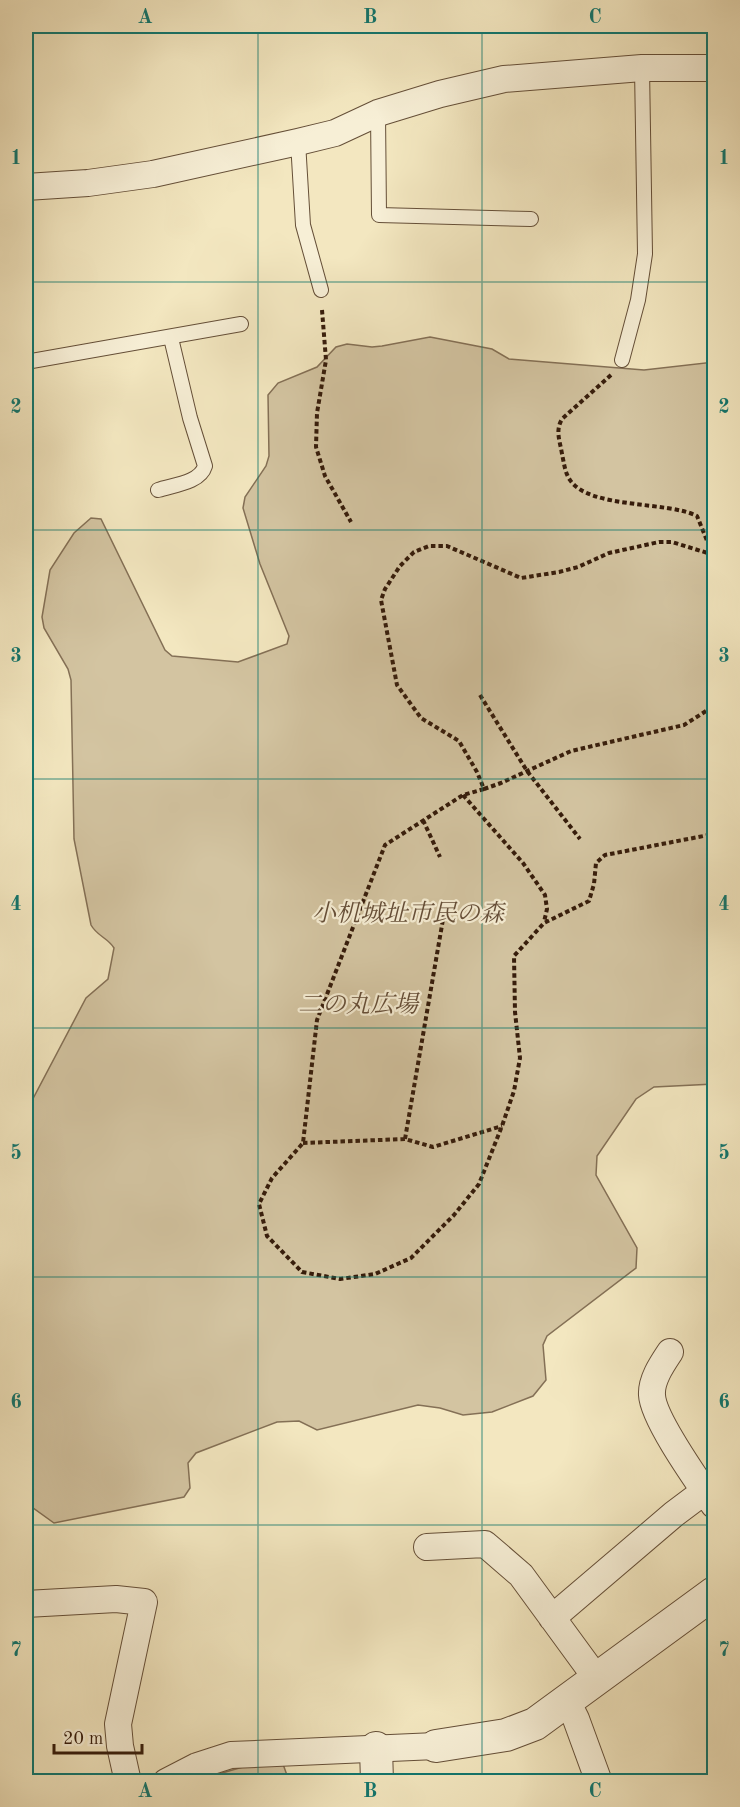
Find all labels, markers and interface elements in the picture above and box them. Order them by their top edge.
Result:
text: A [137,8,153,28]
text: B [363,8,377,28]
text: C [588,8,602,28]
text: 1 [10,149,22,169]
text: 1 [718,149,730,169]
text: 2 [10,398,22,418]
text: 2 [718,398,730,418]
text: 3 [10,647,22,667]
text: 3 [718,647,730,667]
text: 4 [10,895,22,915]
text: 4 [718,895,730,915]
park label: 小机城址市民の森 [312,900,507,927]
park label: 二の丸広場 [298,991,420,1018]
text: 5 [10,1143,22,1164]
text: 5 [718,1143,730,1164]
text: 6 [10,1393,22,1413]
text: 6 [718,1393,730,1413]
text: 7 [10,1641,22,1661]
text: 7 [718,1641,730,1661]
scale bar [54,1717,142,1755]
text: 20 m [63,1730,103,1748]
text: A [137,1782,153,1802]
text: B [363,1782,377,1802]
text: C [588,1782,602,1802]

